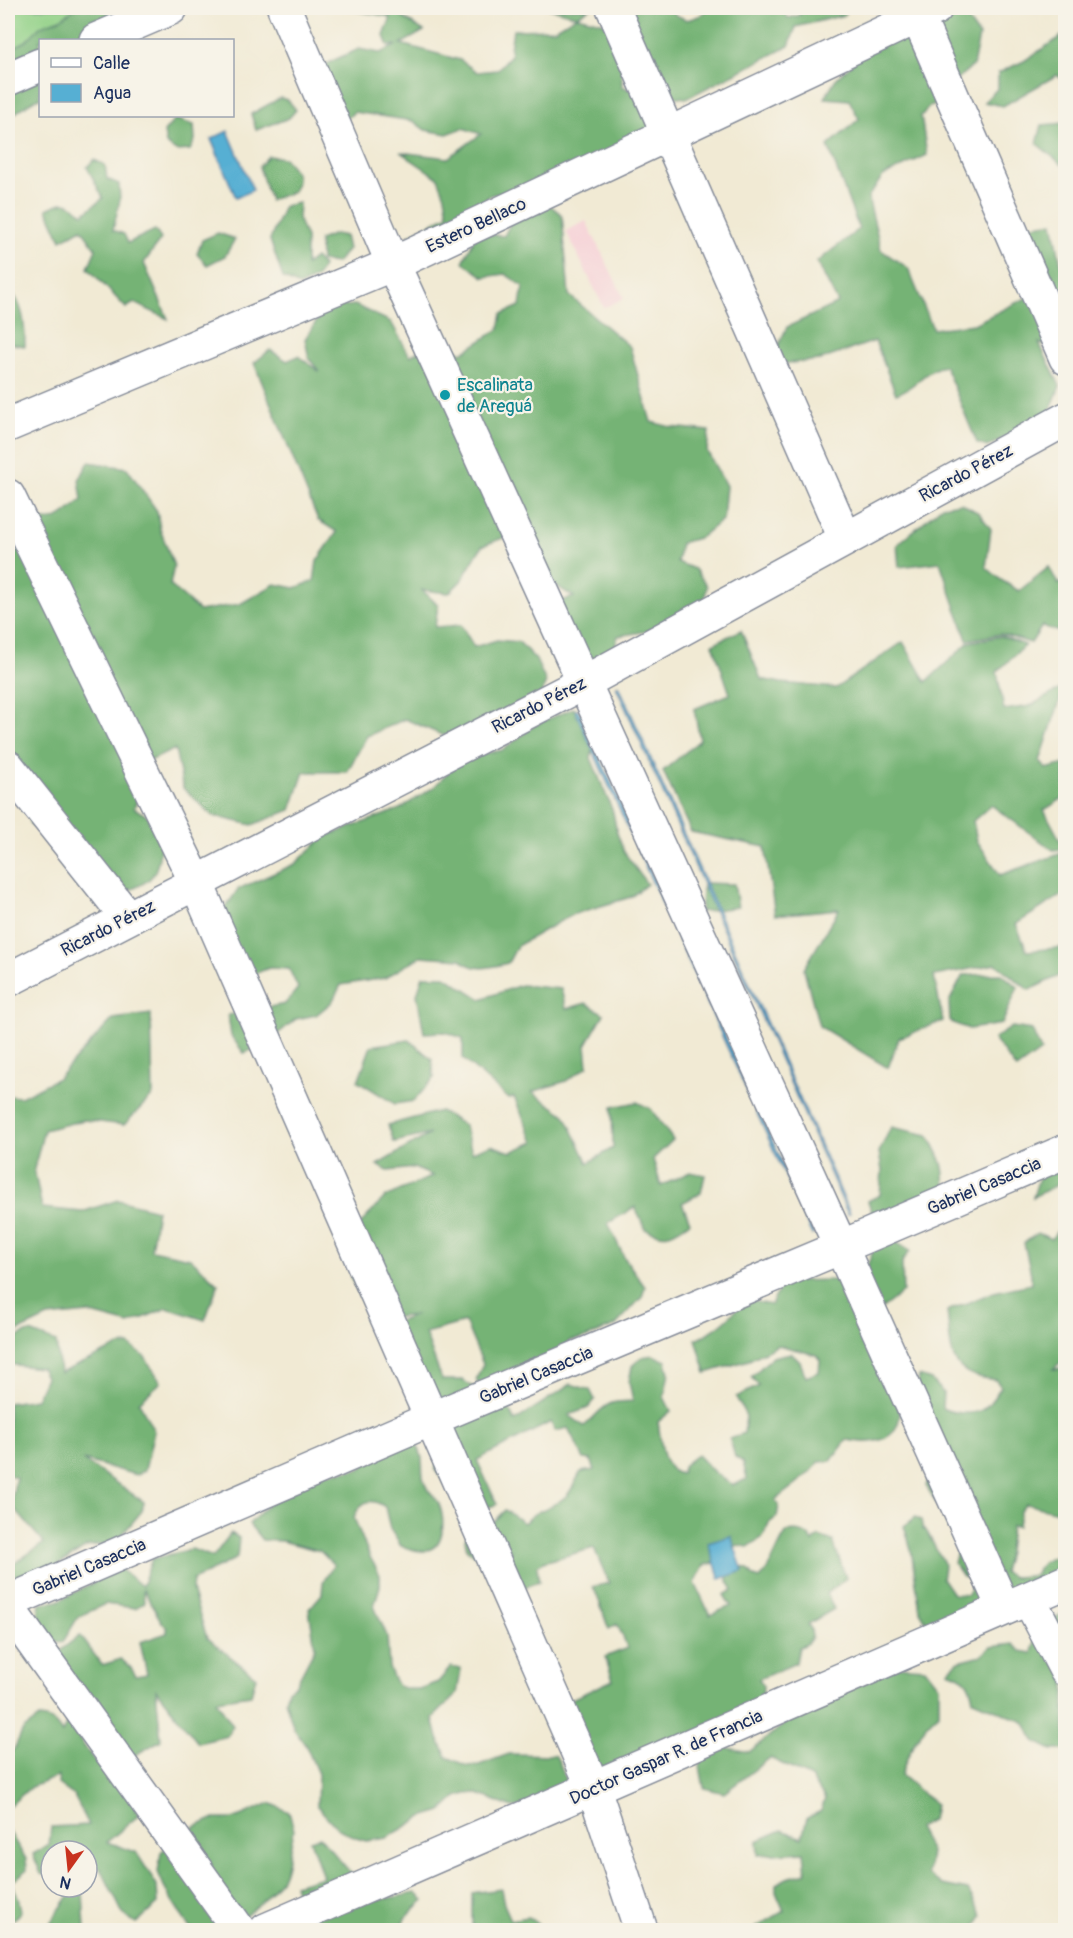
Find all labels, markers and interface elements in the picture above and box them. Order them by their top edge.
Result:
legend [39,39,234,117]
text: Calle [93,52,130,75]
text: Agua [93,82,131,105]
street label: Estero Bellaco [422,192,530,259]
place label: Escalinata de Areguá [457,374,533,418]
marker: Escalinata de Areguá [438,388,452,402]
street label: Ricardo Pérez [915,439,1017,508]
street label: Ricardo Pérez [488,672,590,739]
street label: Ricardo Pérez [57,895,159,962]
street label: Gabriel Casaccia [924,1152,1045,1221]
street label: Gabriel Casaccia [476,1341,597,1410]
street label: Gabriel Casaccia [29,1533,150,1602]
street label: Doctor Gaspar R. de Francia [566,1704,766,1810]
north arrow [39,1839,99,1899]
text: N [57,1871,73,1894]

